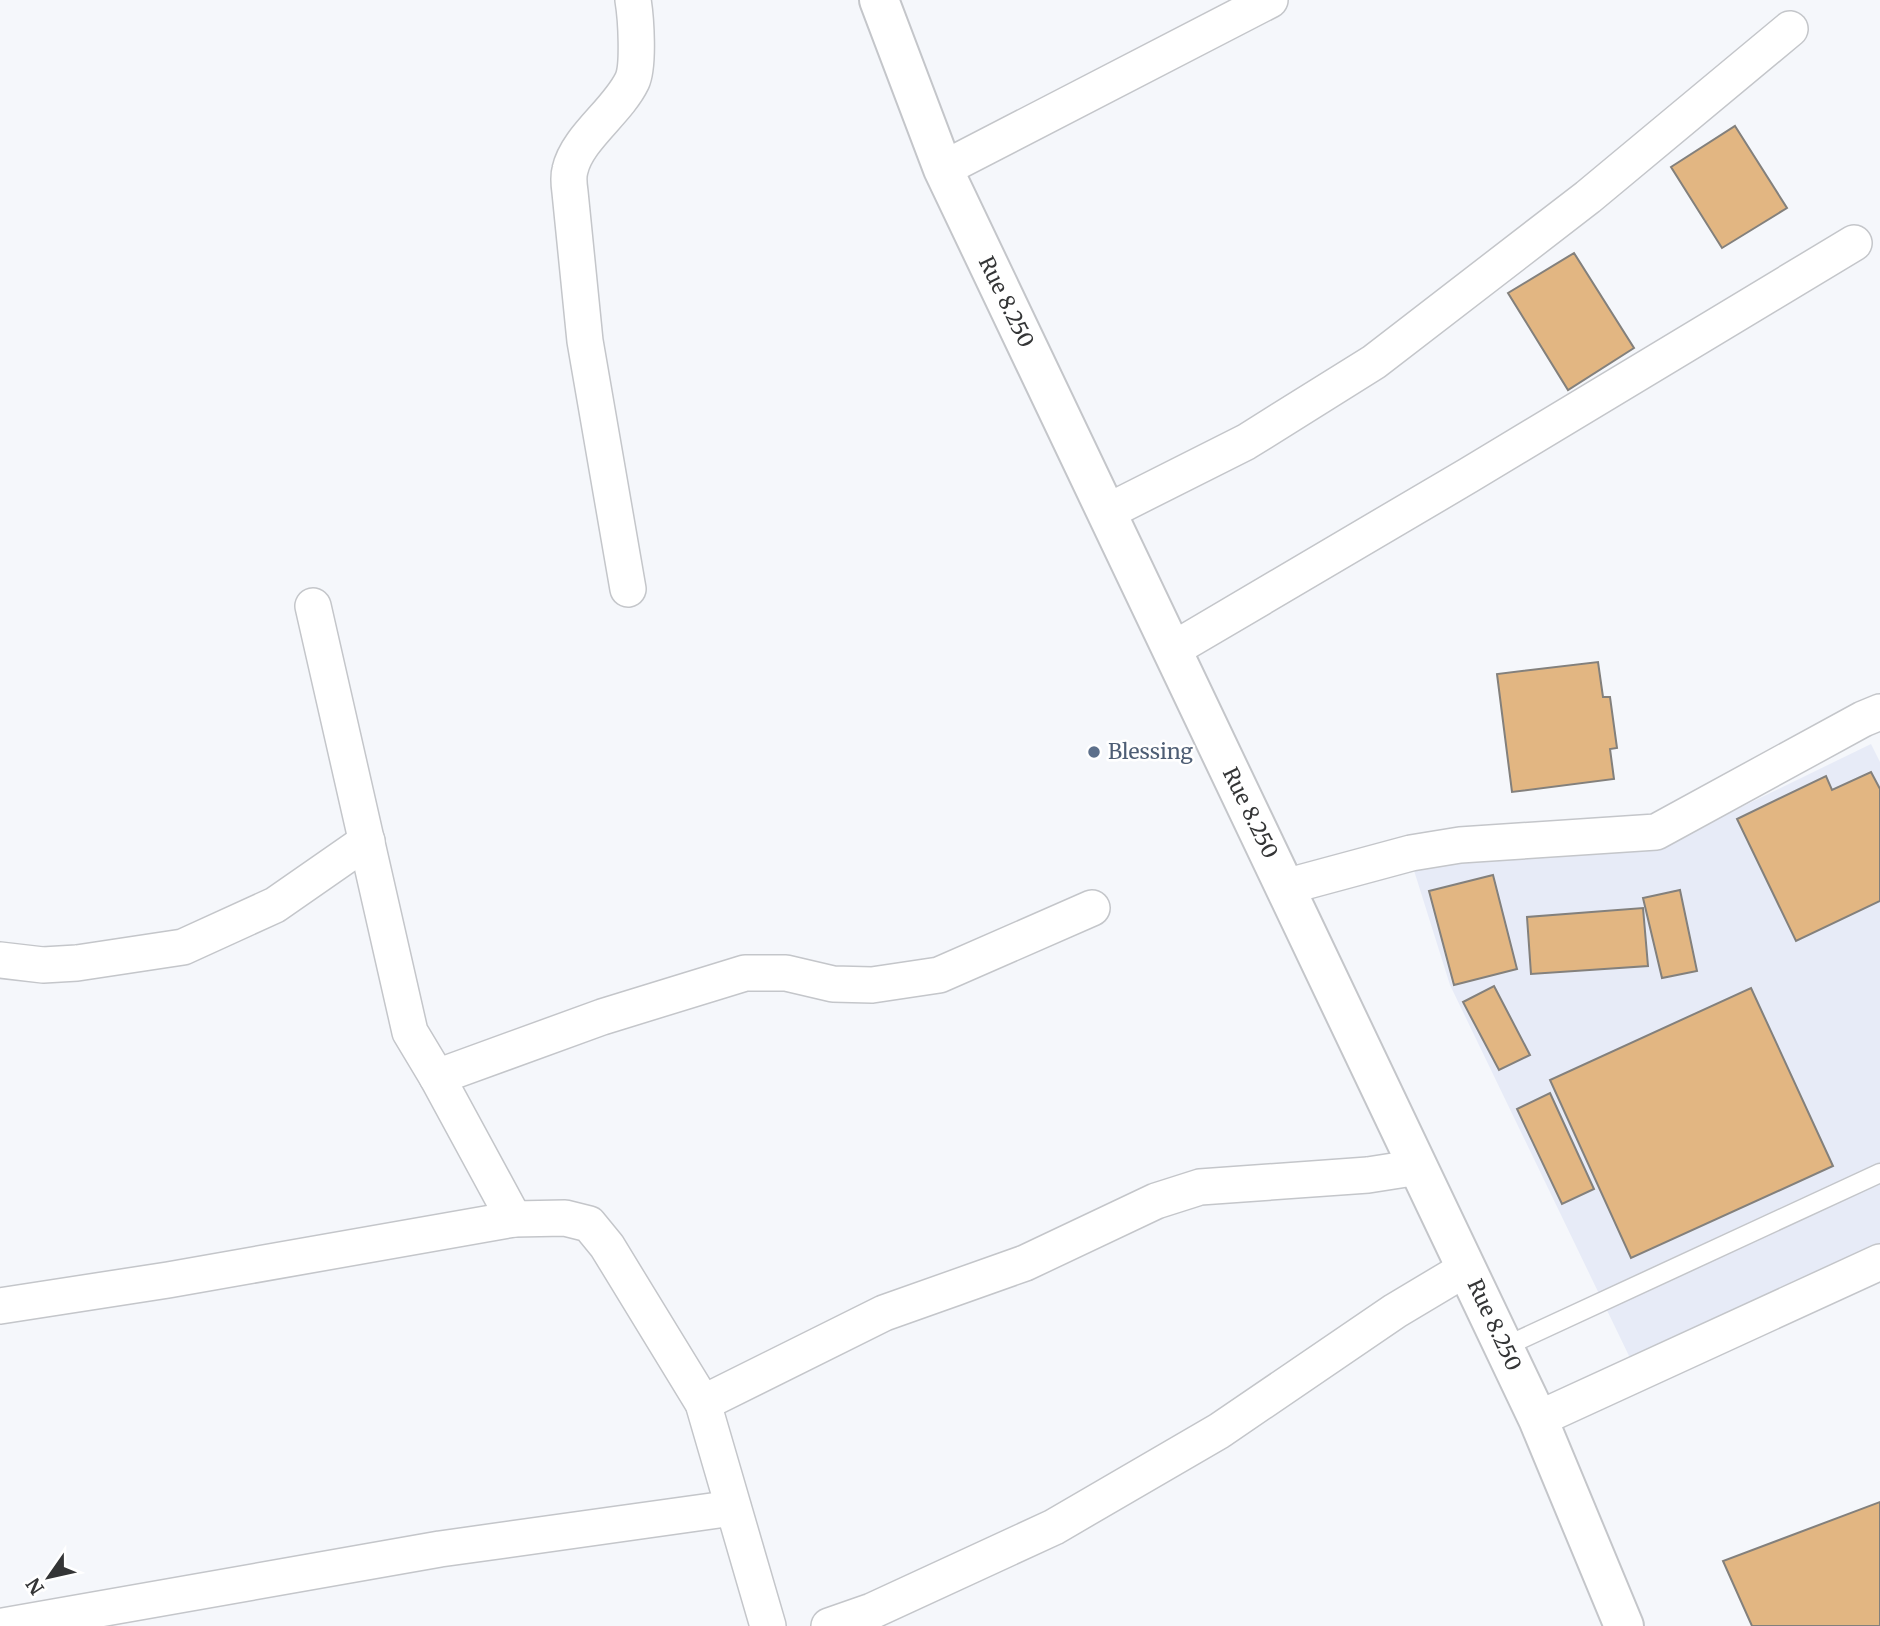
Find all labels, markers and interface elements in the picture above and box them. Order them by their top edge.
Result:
street label: Rue 8.250 [973,252,1040,352]
place label: Blessing [1108,738,1193,765]
marker: Blessing [1086,744,1102,760]
street label: Rue 8.250 [1217,763,1284,863]
street label: Rue 8.250 [1461,1275,1527,1375]
north arrow [14,1542,84,1612]
text: N [21,1574,49,1599]

